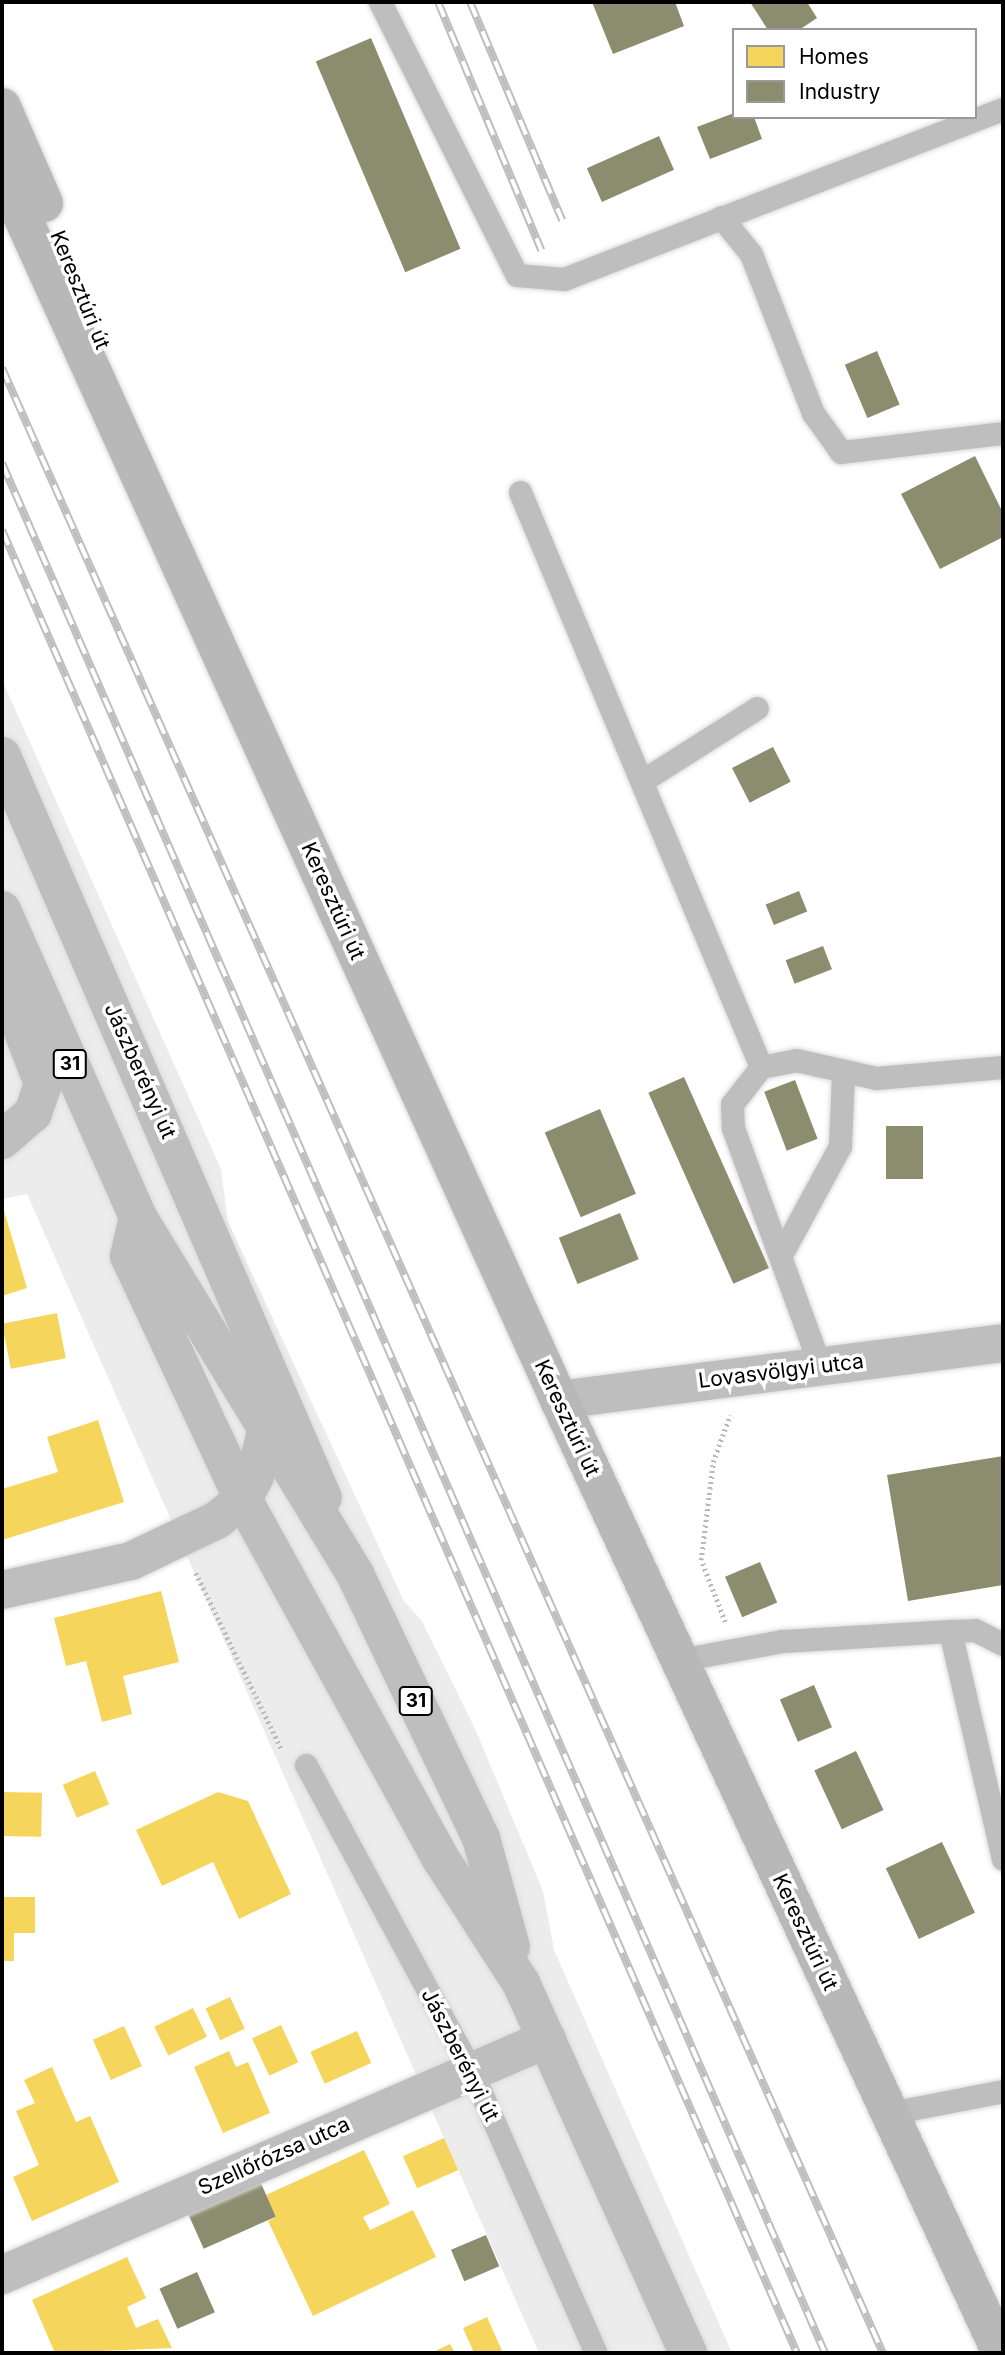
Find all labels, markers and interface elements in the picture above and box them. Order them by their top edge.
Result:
legend [732,28,977,119]
text: Homes [799,44,869,69]
text: Industry [799,79,880,104]
street label: Keresztúri út [45,227,115,353]
street label: Keresztúri út [296,838,370,964]
street label: Jászberényi út [99,999,181,1143]
road number: 31 [52,1048,88,1080]
street label: Lovasvölgyi utca [697,1348,865,1394]
street label: Keresztúri út [529,1356,605,1480]
road number: 31 [398,1686,434,1716]
street label: Keresztúri út [767,1870,843,1994]
street label: Jászberényi út [416,1984,504,2126]
street label: Szellőrózsa utca [194,2111,354,2201]

